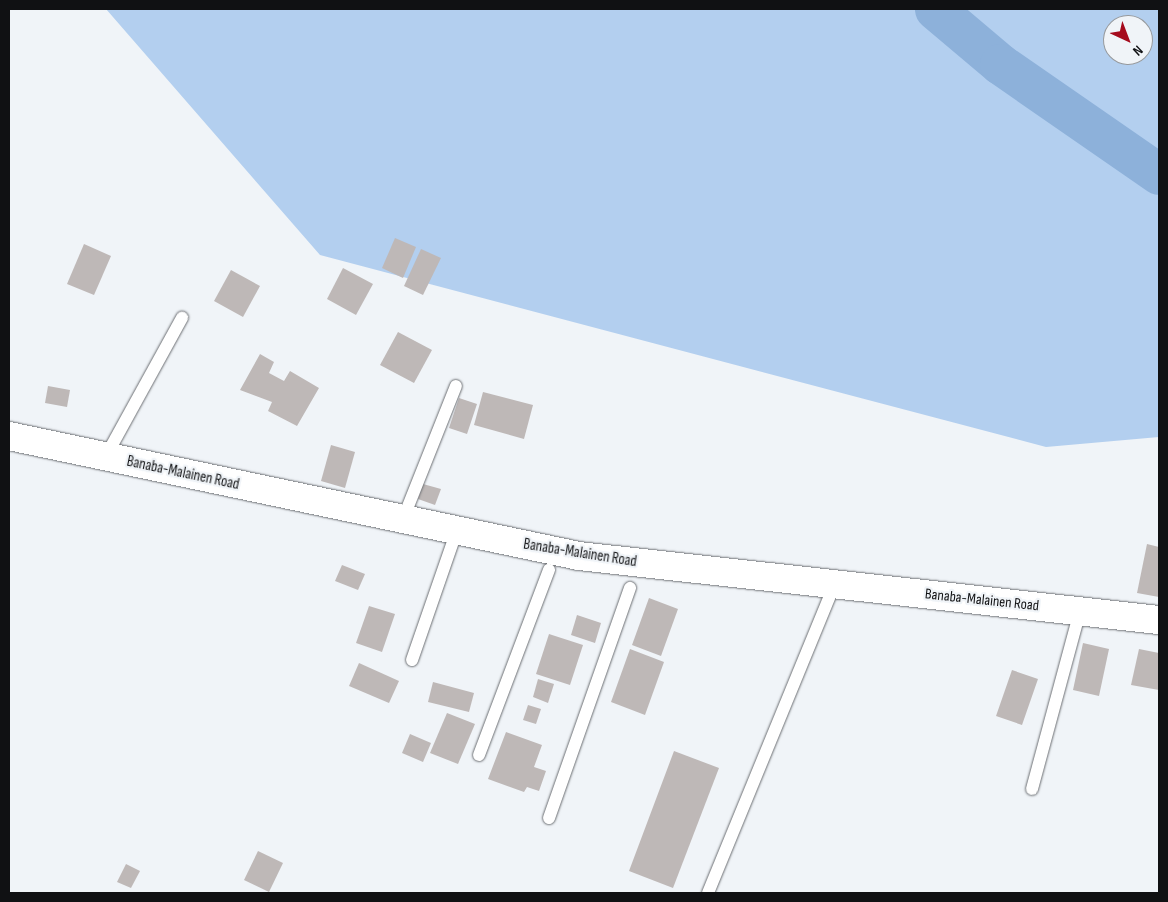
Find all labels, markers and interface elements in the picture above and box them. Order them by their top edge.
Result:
north arrow [1103,15,1153,65]
text: N [1129,42,1146,59]
street label: Banaba-Malainen Road [125,452,241,494]
street label: Banaba-Malainen Road [522,535,638,571]
street label: Banaba-Malainen Road [924,585,1040,615]

